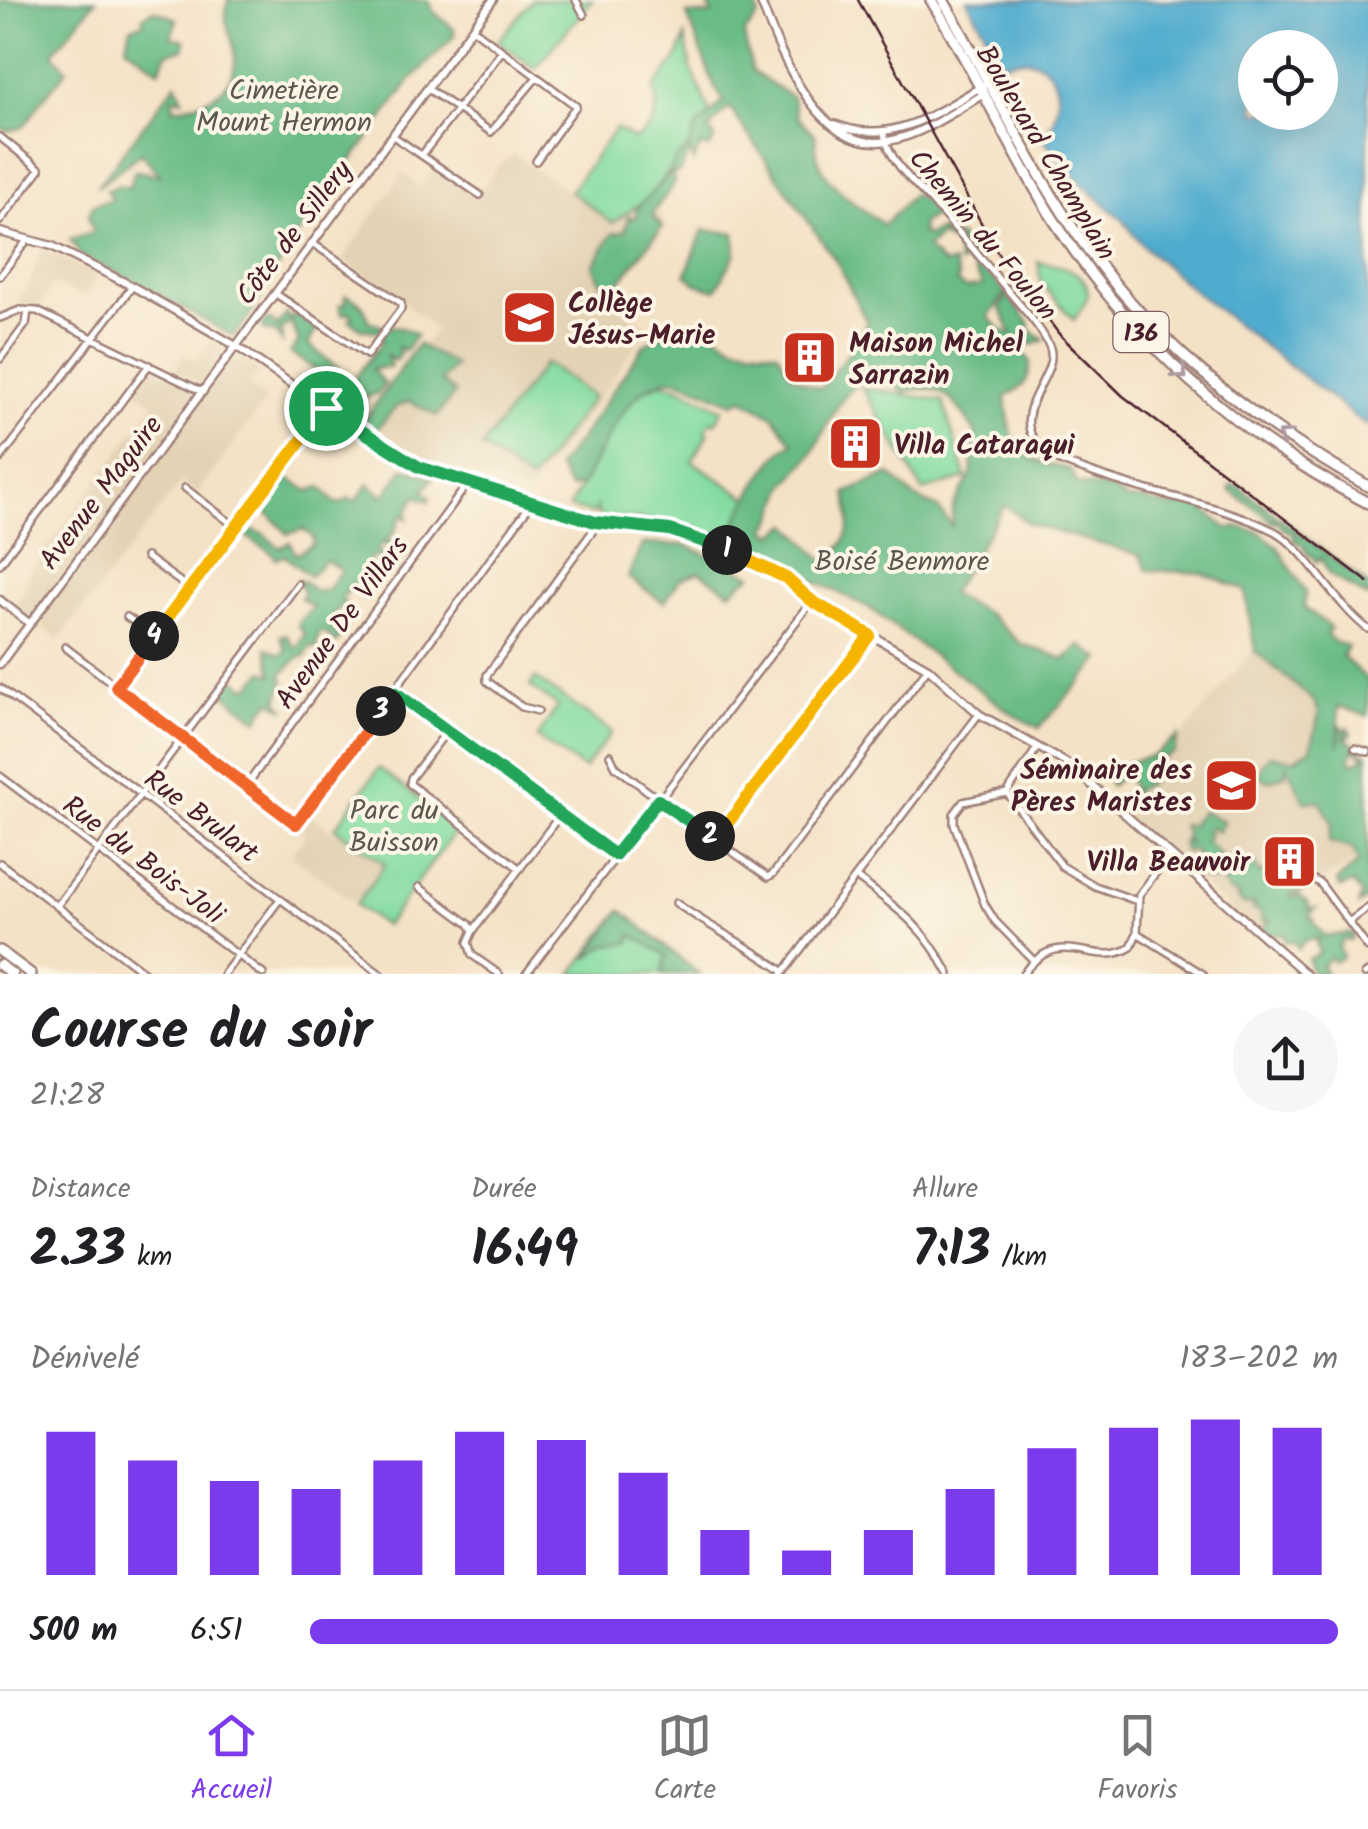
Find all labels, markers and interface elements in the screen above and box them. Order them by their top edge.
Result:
map controls [1238,30,1338,130]
button: locate [1238,30,1338,130]
street label: Boulevard Champlain [962,37,1127,270]
park label: Cimetière Mount Hermon [196,69,372,146]
street label: Chemin du Foulon [896,139,1068,332]
street label: Côte de Sillery [225,151,365,316]
place label: Collège Jésus-Marie [568,282,716,359]
school or university icon: Collège Jésus-Marie [499,288,559,348]
road number: 136 [1114,312,1168,352]
place label: Maison Michel Sarrazin [849,322,1023,399]
building icon: Maison Michel Sarrazin [780,328,840,388]
one-way arrow [1169,361,1187,379]
pin [284,366,369,451]
icon: arrive [299,381,354,436]
street label: Avenue Maguire [29,406,176,581]
building icon: Villa Cataraqui [825,414,885,474]
place label: Villa Cataraqui [894,424,1075,469]
one-way arrow [1277,429,1295,448]
pin: 1 [702,525,752,575]
street label: Avenue De Villars [265,527,422,720]
text: 1 [723,527,731,572]
park label: Boisé Benmore [815,540,990,585]
pin: 4 [129,611,179,661]
text: 4 [146,613,162,658]
pin: 3 [356,686,406,736]
text: 3 [373,688,389,733]
place label: Séminaire des Pères Maristes [1011,749,1192,826]
school or university icon: Séminaire des Pères Maristes [1201,755,1261,815]
street label: Rue Brulart [133,759,269,876]
street label: Rue du Bois-Joli [52,785,234,938]
park label: Parc du Buisson [349,789,439,866]
pin: 2 [685,811,735,861]
text: 2 [702,813,718,858]
building icon: Villa Beauvoir [1259,831,1319,891]
place label: Villa Beauvoir [1087,841,1252,886]
text: Course du soir [30,990,372,1077]
button: share [1233,1007,1338,1112]
text: 21:28 [30,1071,104,1122]
text: Distance [30,1167,131,1212]
text: Durée [471,1167,537,1212]
text: Allure [912,1167,978,1212]
text: 2.33 [30,1212,126,1292]
text: 16:49 [471,1212,578,1292]
text: 7:13 [912,1212,990,1292]
text: km [126,1235,172,1280]
text: /km [990,1235,1047,1280]
text: Dénivelé [30,1334,139,1385]
text: 183–202 m [1179,1334,1338,1385]
text: 500 m [30,1606,118,1657]
text: 6:51 [190,1606,243,1657]
tab: Accueil [191,1708,272,1813]
tab: Carte [653,1708,716,1813]
tab: Favoris [1097,1708,1177,1813]

